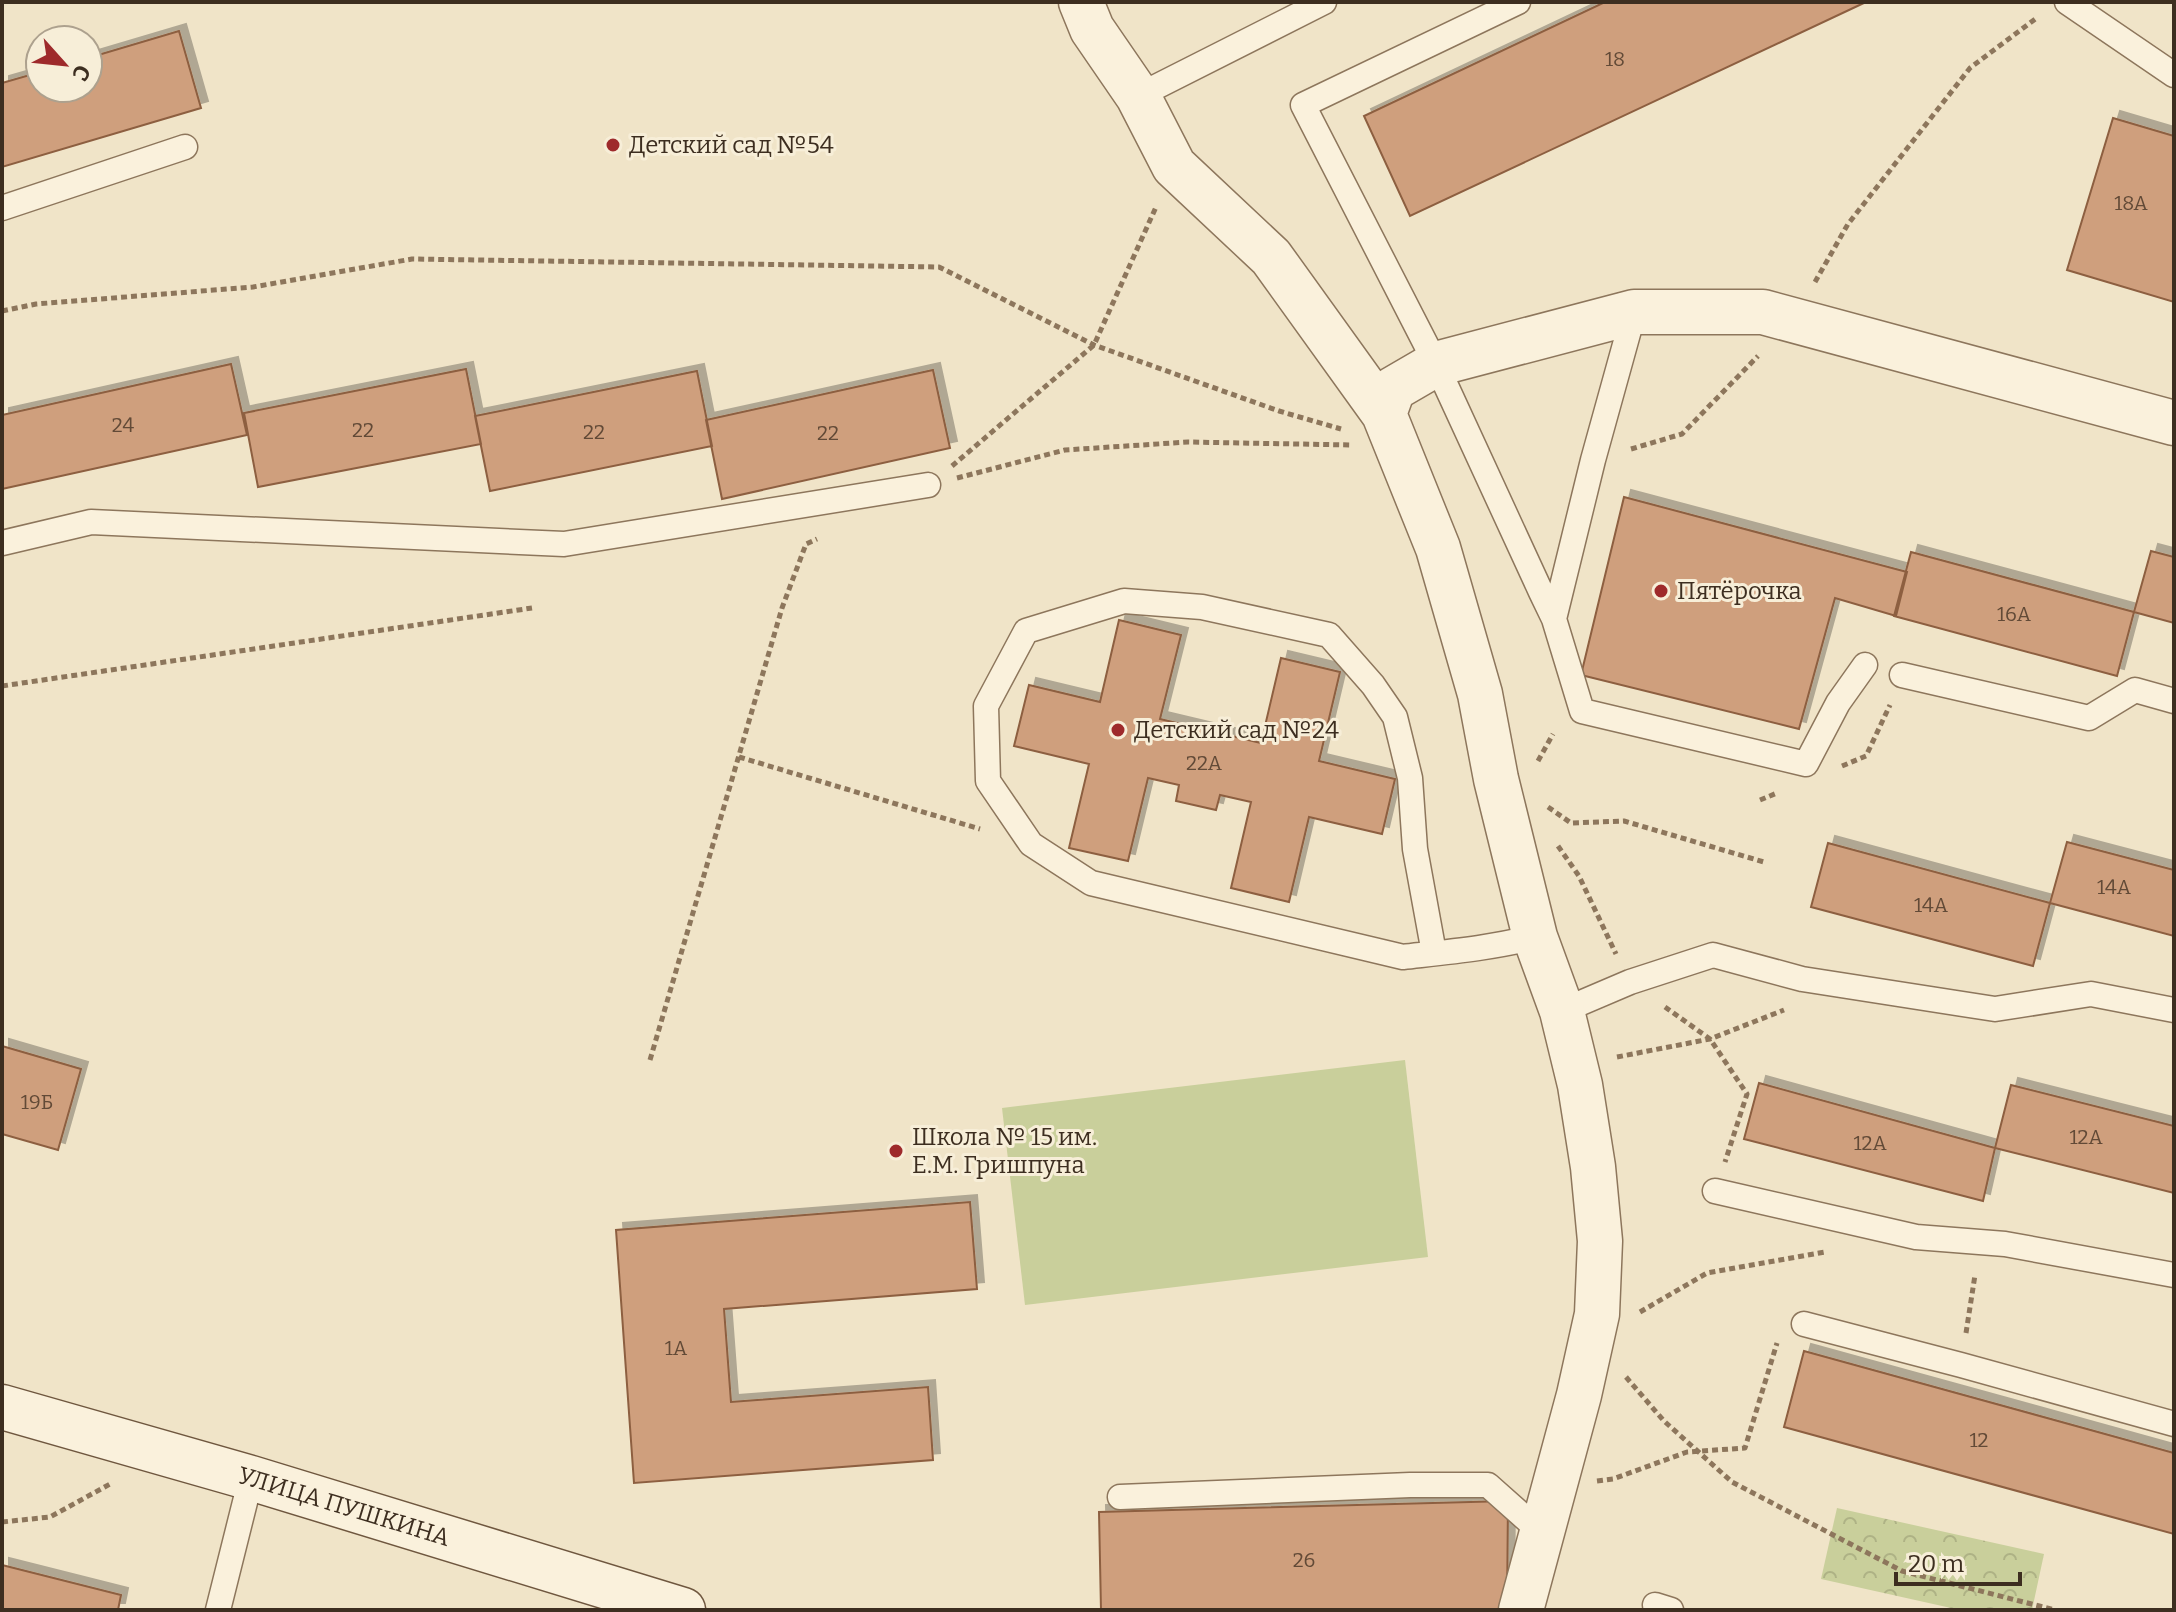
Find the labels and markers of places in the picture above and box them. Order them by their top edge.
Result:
place label: Детский сад №54 [629,131,834,159]
marker: Детский сад №54 [604,136,622,154]
place label: Пятёрочка [1677,577,1802,605]
marker: Пятёрочка [1652,582,1670,600]
place label: Детский сад №24 [1134,716,1339,744]
marker: Детский сад №24 [1109,721,1127,739]
place label: Школа № 15 им. Е.М. Гришпуна [912,1123,1097,1179]
marker: Школа № 15 им. Е.М. Гришпуна [887,1142,905,1160]

